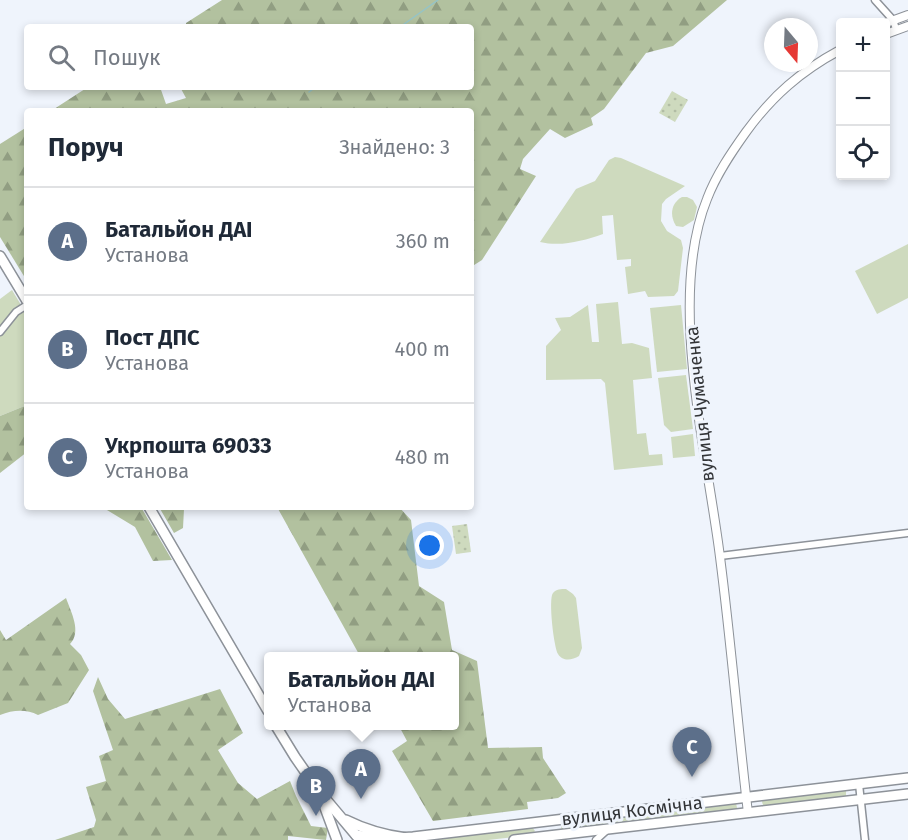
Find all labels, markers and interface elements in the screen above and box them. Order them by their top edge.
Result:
north arrow [764,18,818,72]
map controls [836,18,890,180]
button: + [836,18,890,72]
search box [24,24,474,90]
icon: search [45,41,78,74]
text: Пошук [93,44,160,71]
button: − [836,72,890,126]
button: locate [836,126,890,180]
text: Поруч [48,132,124,163]
text: Знайдено: 3 [339,135,450,159]
text: Батальйон ДАI [105,216,253,243]
text: A [62,229,73,253]
text: 360 m [396,229,450,253]
text: Установа [105,243,189,267]
text: Пост ДПС [105,324,200,351]
street label: вулиця Чумаченка [681,325,719,483]
text: B [61,337,74,361]
text: 400 m [395,337,450,361]
text: Установа [105,351,189,375]
text: Укрпошта 69033 [105,432,272,459]
text: C [62,445,73,469]
text: 480 m [395,445,450,469]
text: Установа [105,459,189,483]
your location [415,531,444,560]
popup [264,652,459,730]
text: Батальйон ДАI [288,666,435,693]
text: Установа [288,693,372,717]
pin: C [672,728,712,777]
pin: A [342,750,380,799]
pin: B [296,766,336,816]
street label: вулиця Космічна [560,791,704,831]

